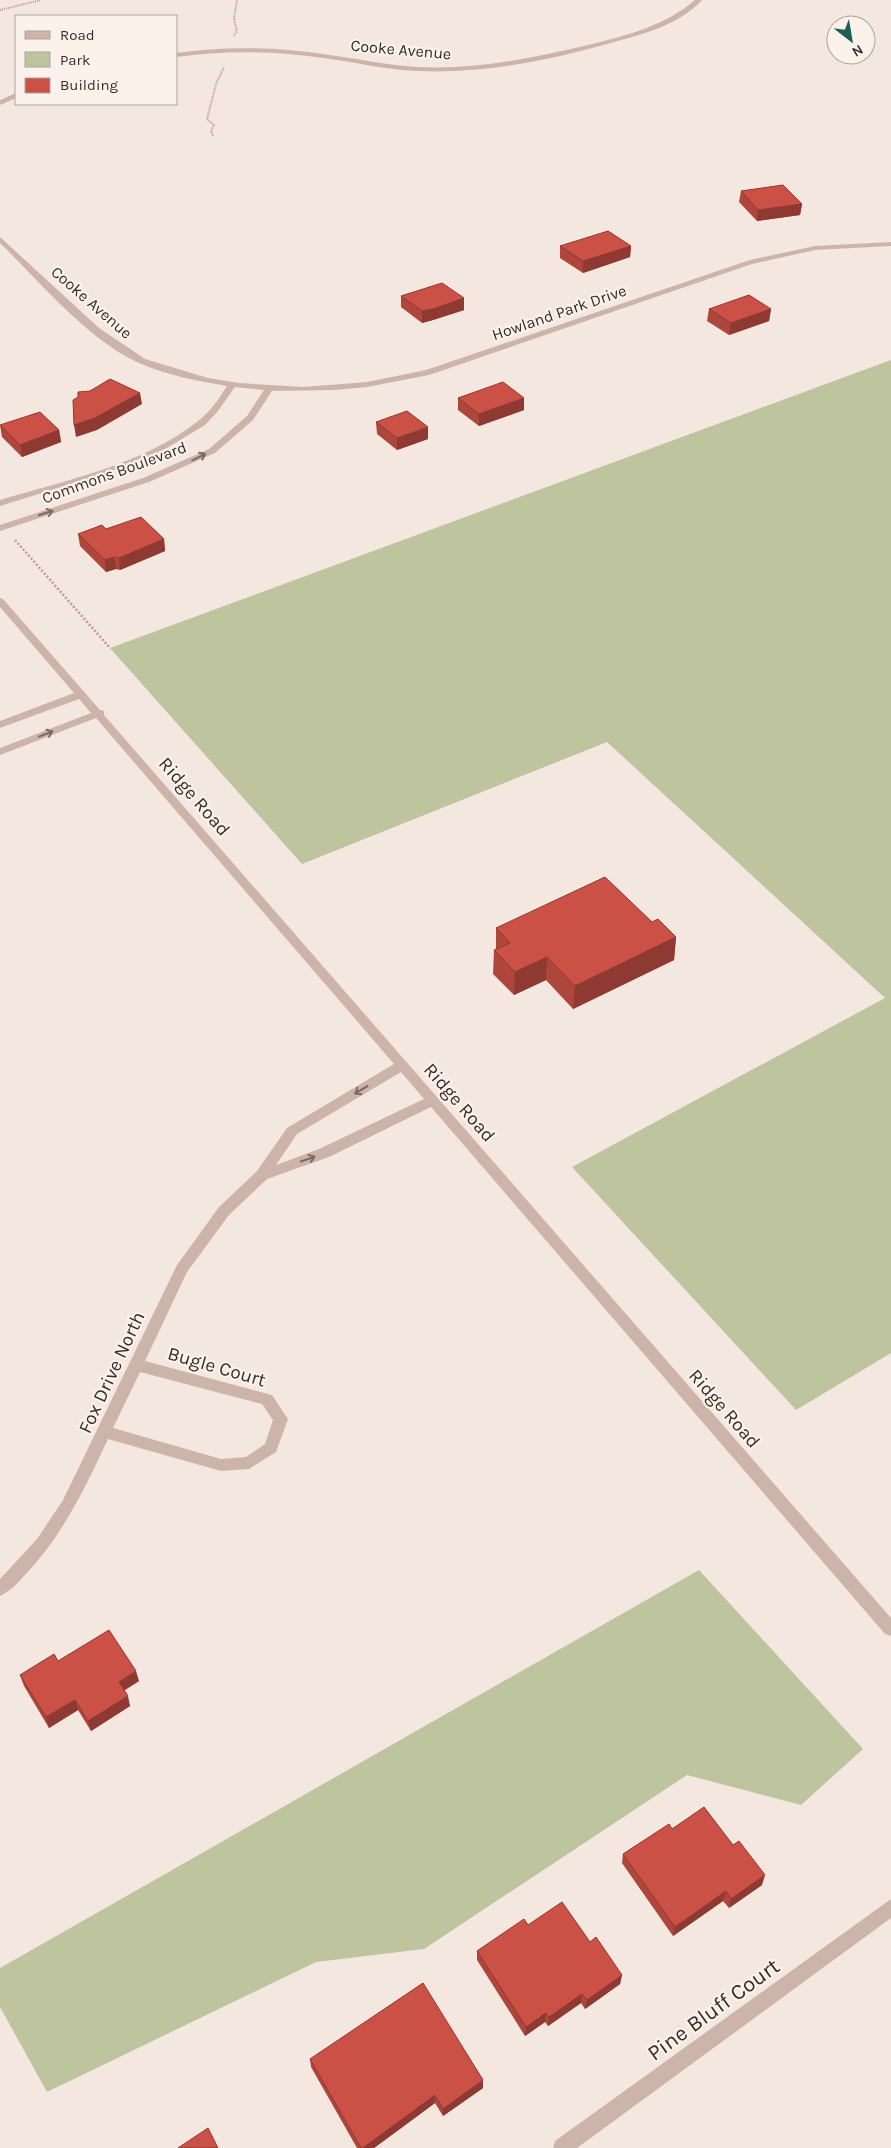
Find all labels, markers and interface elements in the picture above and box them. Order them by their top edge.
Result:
legend [15,15,178,105]
north arrow [826,15,876,65]
text: Road [60,26,95,44]
street label: Cooke Avenue [350,36,452,63]
text: N [849,41,866,61]
text: Park [60,51,90,69]
text: Building [60,76,118,94]
street label: Cooke Avenue [47,262,136,343]
street label: Howland Park Drive [489,281,629,344]
street label: Commons Boulevard [39,438,189,507]
one-way arrow [191,452,206,461]
one-way arrow [38,508,54,517]
one-way arrow [38,729,53,738]
street label: Ridge Road [154,753,234,841]
street label: Ridge Road [419,1059,499,1147]
one-way arrow [354,1085,368,1095]
one-way arrow [300,1154,315,1163]
street label: Fox Drive North [74,1308,150,1437]
street label: Bugle Court [165,1342,268,1391]
street label: Ridge Road [684,1365,764,1453]
street label: Pine Bluff Court [642,1953,785,2066]

